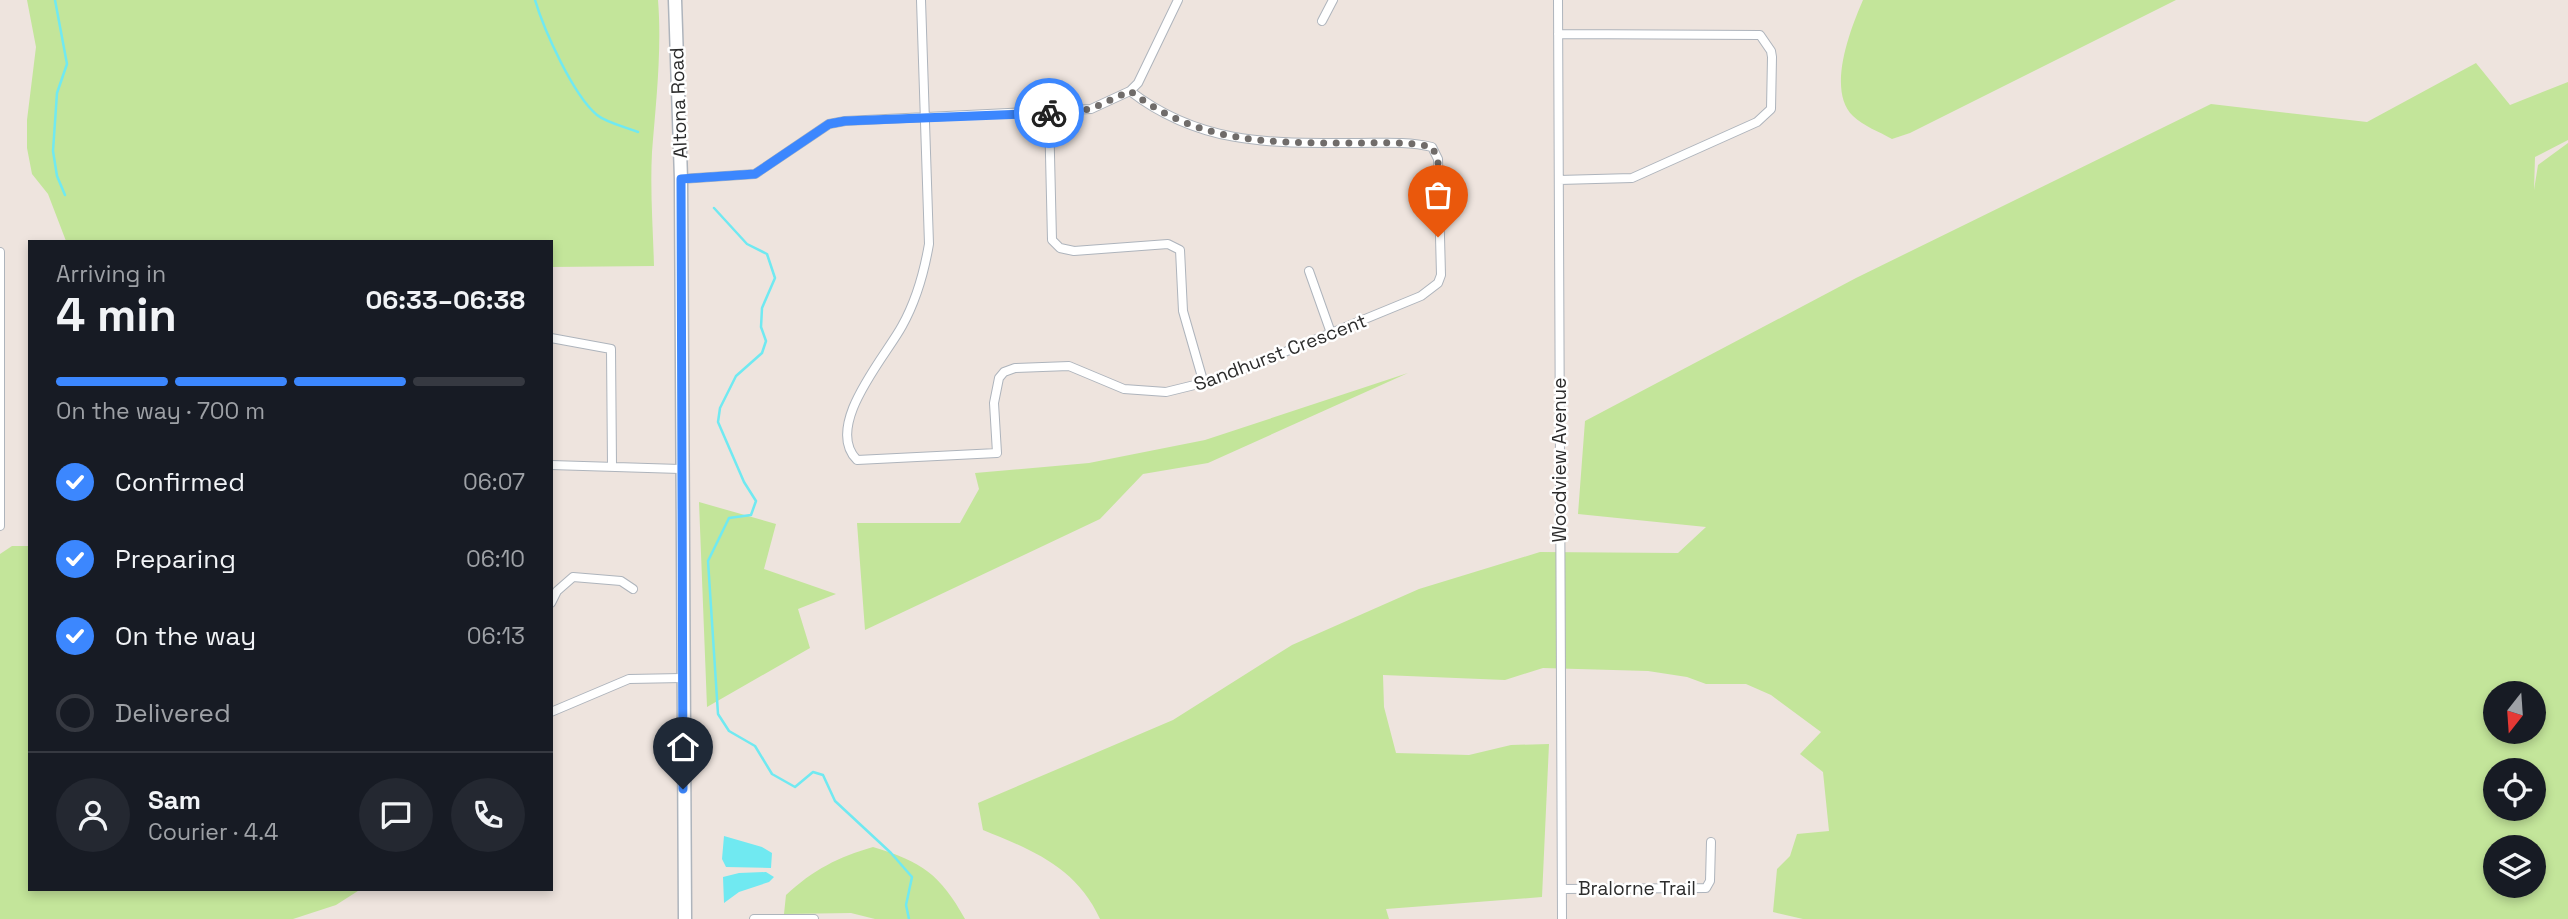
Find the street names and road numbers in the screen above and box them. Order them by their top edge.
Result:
street label: Altona Road [664,47,693,159]
street label: Sandhurst Crescent [1190,308,1370,397]
street label: Woodview Avenue [1547,378,1572,543]
street label: Bralorne Trail [1578,876,1696,901]

